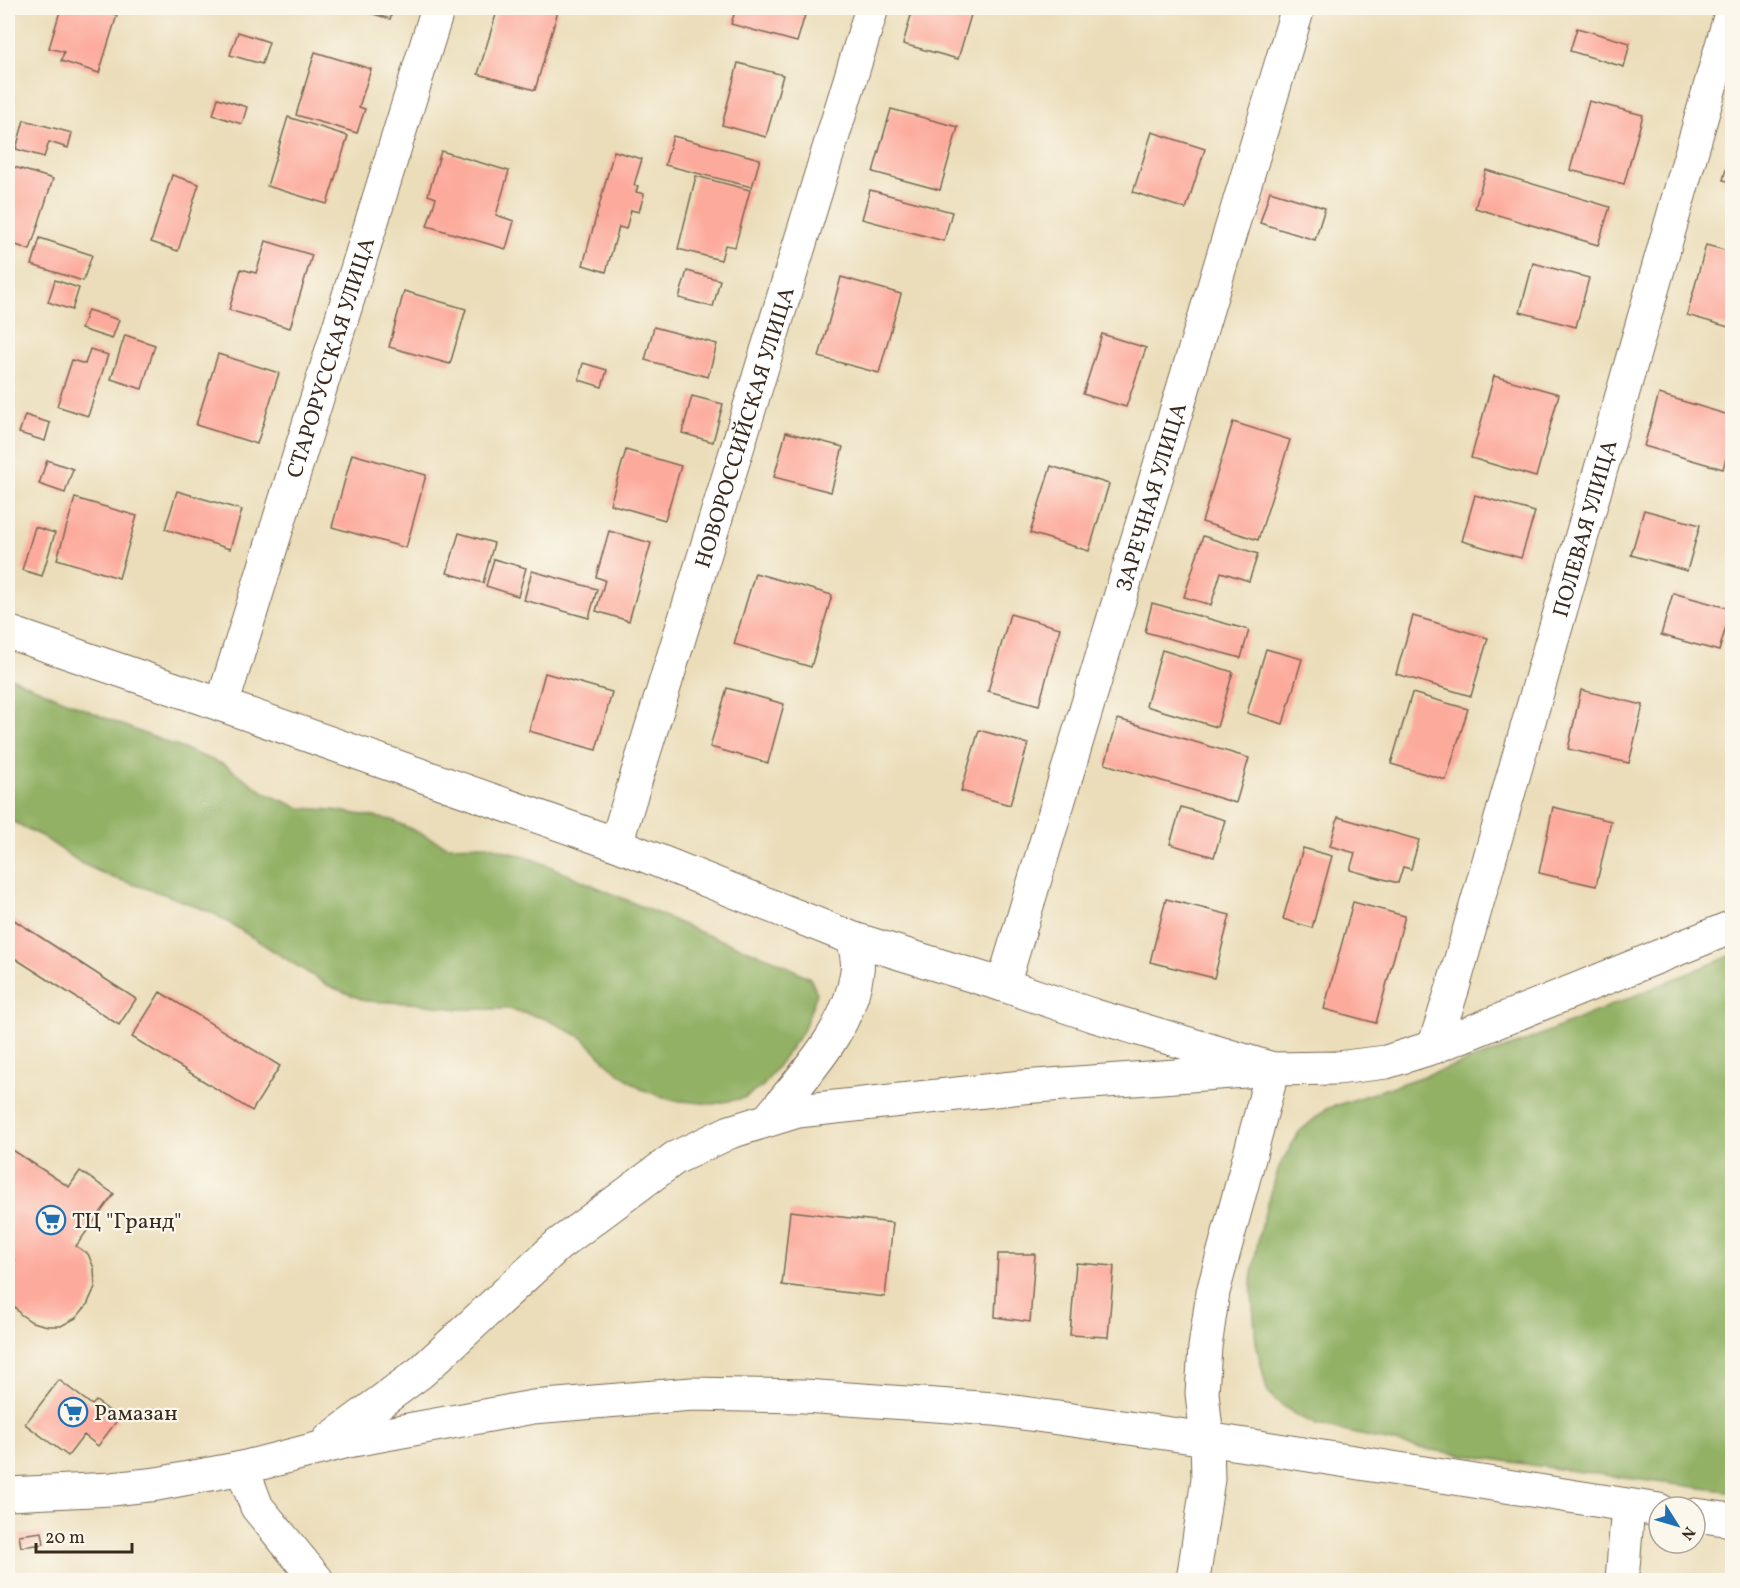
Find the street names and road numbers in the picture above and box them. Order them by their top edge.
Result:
street label: СТАРОРУССКАЯ УЛИЦА [280,234,384,482]
street label: НОВОРОССИЙСКАЯ УЛИЦА [688,284,804,572]
street label: ЗАРЕЧНАЯ УЛИЦА [1110,399,1196,596]
street label: ПОЛЕВАЯ УЛИЦА [1546,437,1626,621]

